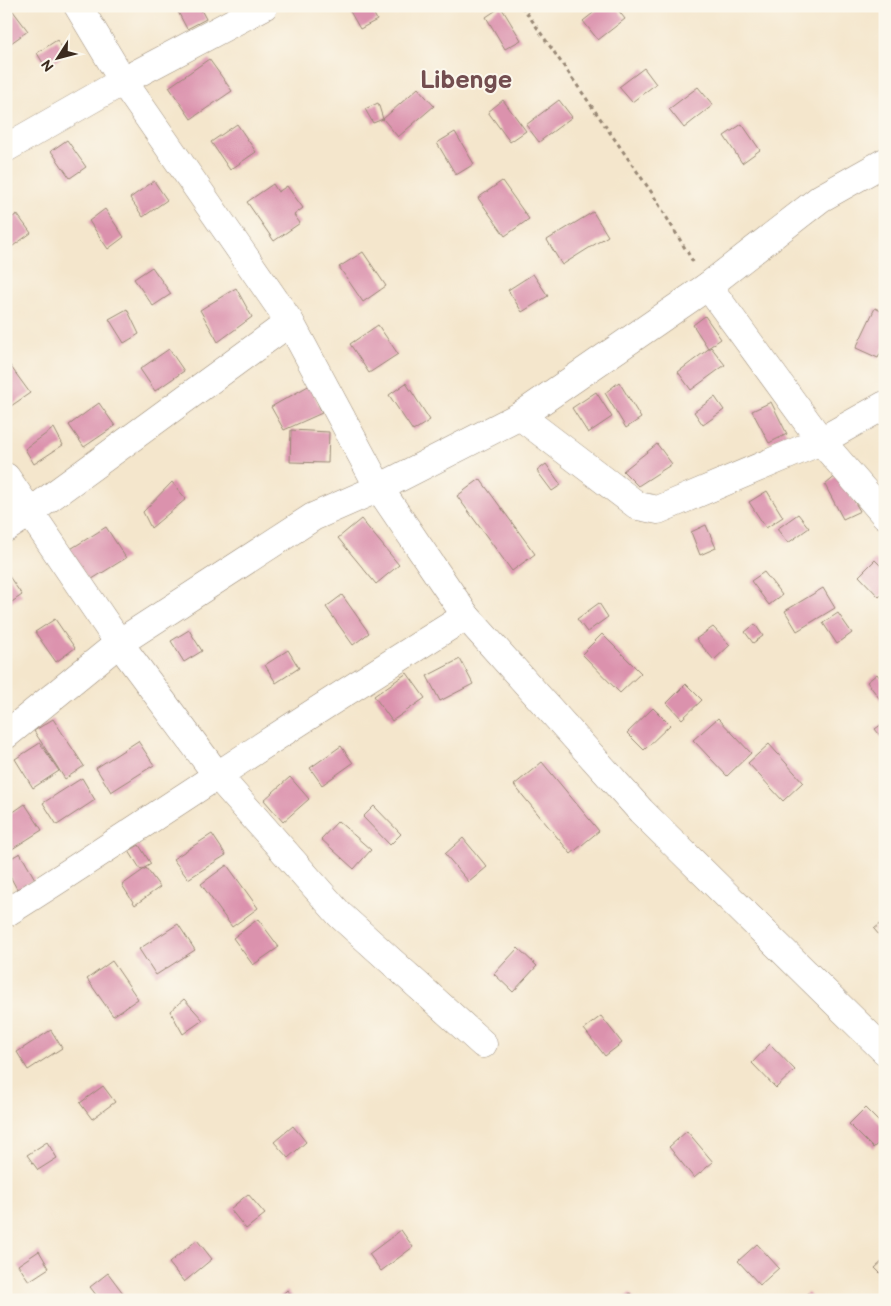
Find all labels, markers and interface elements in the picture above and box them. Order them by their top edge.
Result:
north arrow [32,32,82,82]
text: N [38,56,58,75]
district label: Libenge [420,65,512,96]

